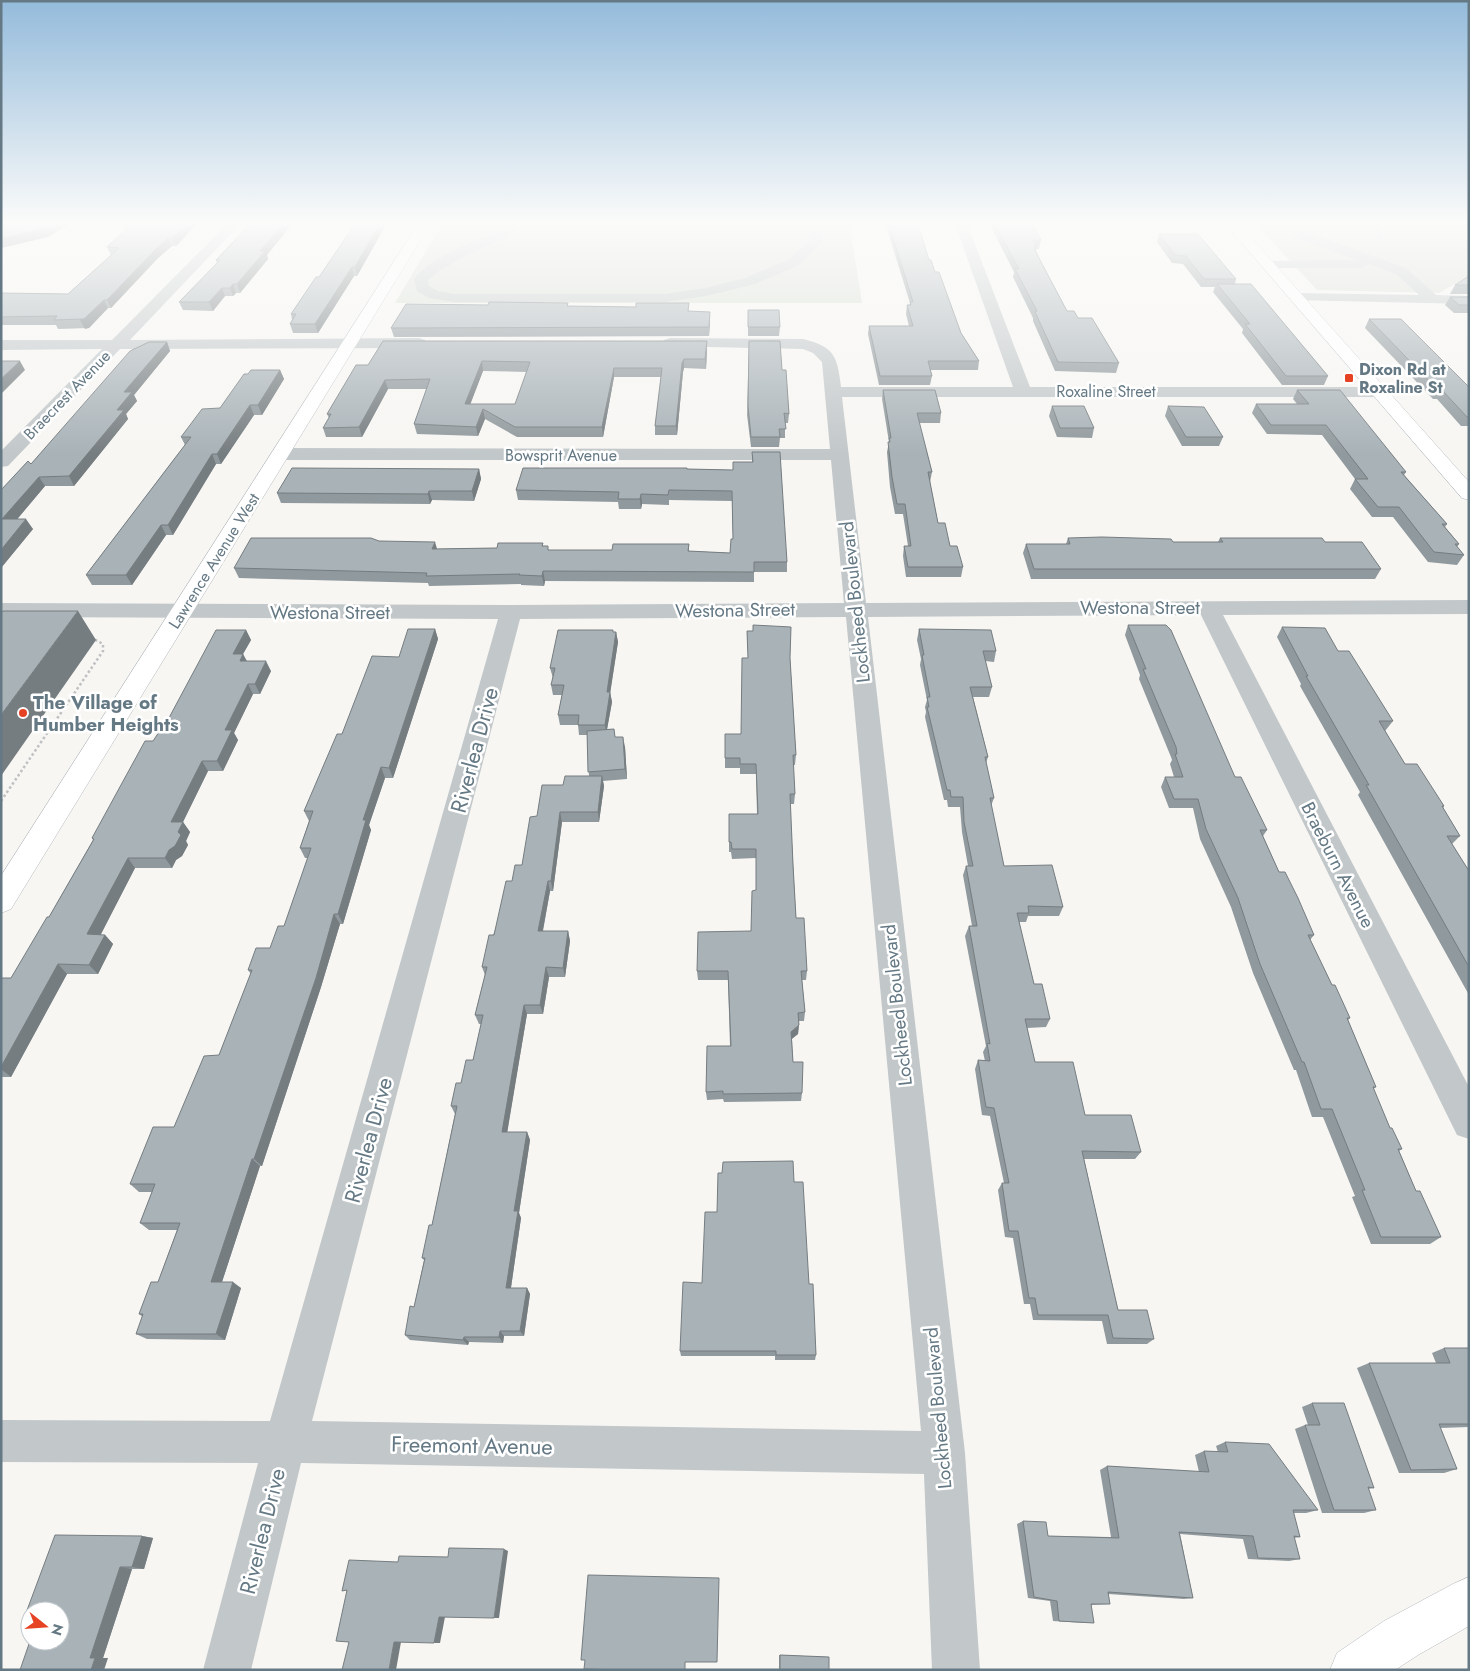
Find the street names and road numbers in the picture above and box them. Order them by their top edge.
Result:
street label: Braecrest Avenue [18,345,116,445]
street label: Roxaline Street [1056,380,1156,403]
street label: Bowsprit Avenue [505,444,617,467]
street label: Lawrence Avenue West [163,489,265,633]
street label: Lockheed Boulevard [833,520,877,684]
street label: Westona Street [1080,594,1200,621]
street label: Westona Street [675,595,796,625]
street label: Westona Street [270,599,390,626]
street label: Riverlea Drive [442,684,506,816]
street label: Braeburn Avenue [1295,797,1382,933]
street label: Lockheed Boulevard [875,923,919,1087]
street label: Riverlea Drive [336,1074,400,1206]
street label: Lockheed Boulevard [917,1326,959,1490]
street label: Freemont Avenue [391,1428,553,1462]
street label: Riverlea Drive [231,1465,293,1597]

